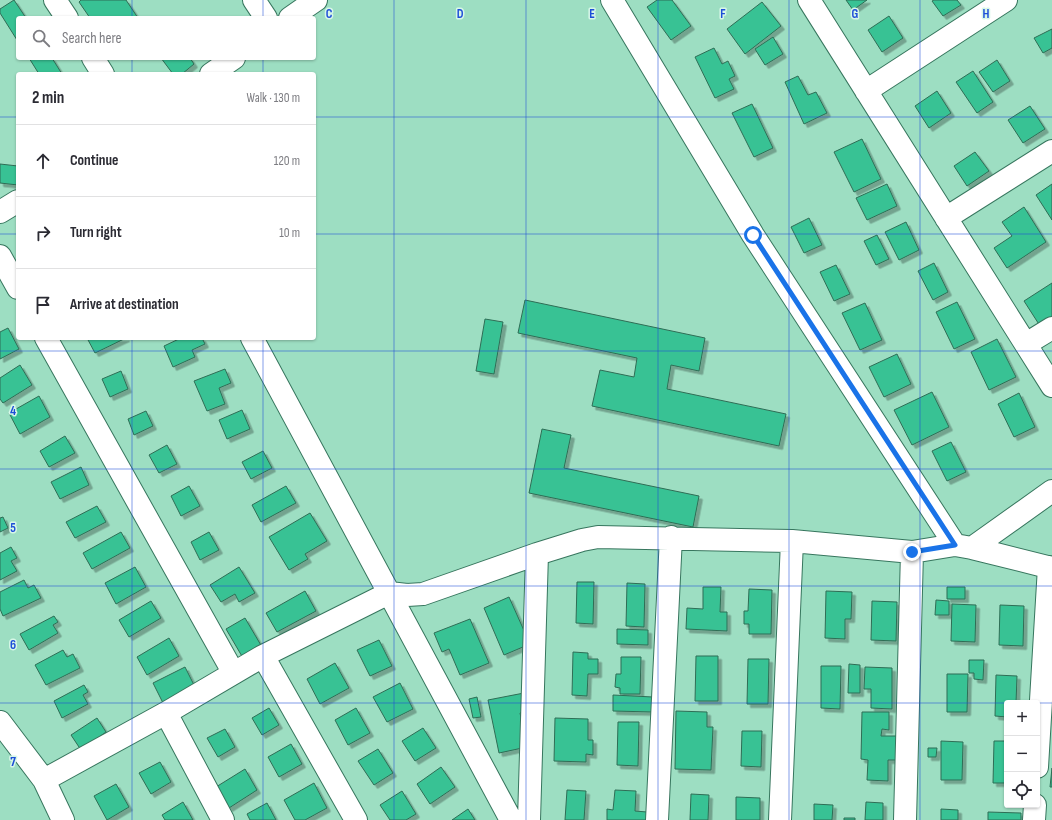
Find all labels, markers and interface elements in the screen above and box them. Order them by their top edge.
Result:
text: C [326,6,333,22]
text: D [457,6,464,22]
text: E [589,6,595,22]
text: F [720,6,726,22]
text: G [852,6,859,22]
text: H [983,6,990,22]
search box [16,16,316,60]
icon: search [30,27,52,49]
text: Search here [62,29,122,48]
text: 2 min [32,88,64,108]
text: Walk · 130 m [247,90,300,106]
icon: ahead [32,150,54,172]
text: Continue [70,151,119,170]
text: 120 m [274,153,300,169]
icon: right [32,222,54,244]
text: Turn right [70,223,122,242]
text: 10 m [279,225,300,241]
route start [744,226,762,244]
icon: arrive [32,294,54,316]
text: Arrive at destination [70,295,179,314]
text: 4 [10,403,16,419]
text: 5 [10,520,16,536]
route end [903,543,921,561]
text: 6 [10,637,16,653]
map controls [1004,700,1040,808]
button: + [1004,700,1040,736]
button: − [1004,736,1040,772]
text: 7 [10,754,16,770]
button: locate [1004,772,1040,808]

